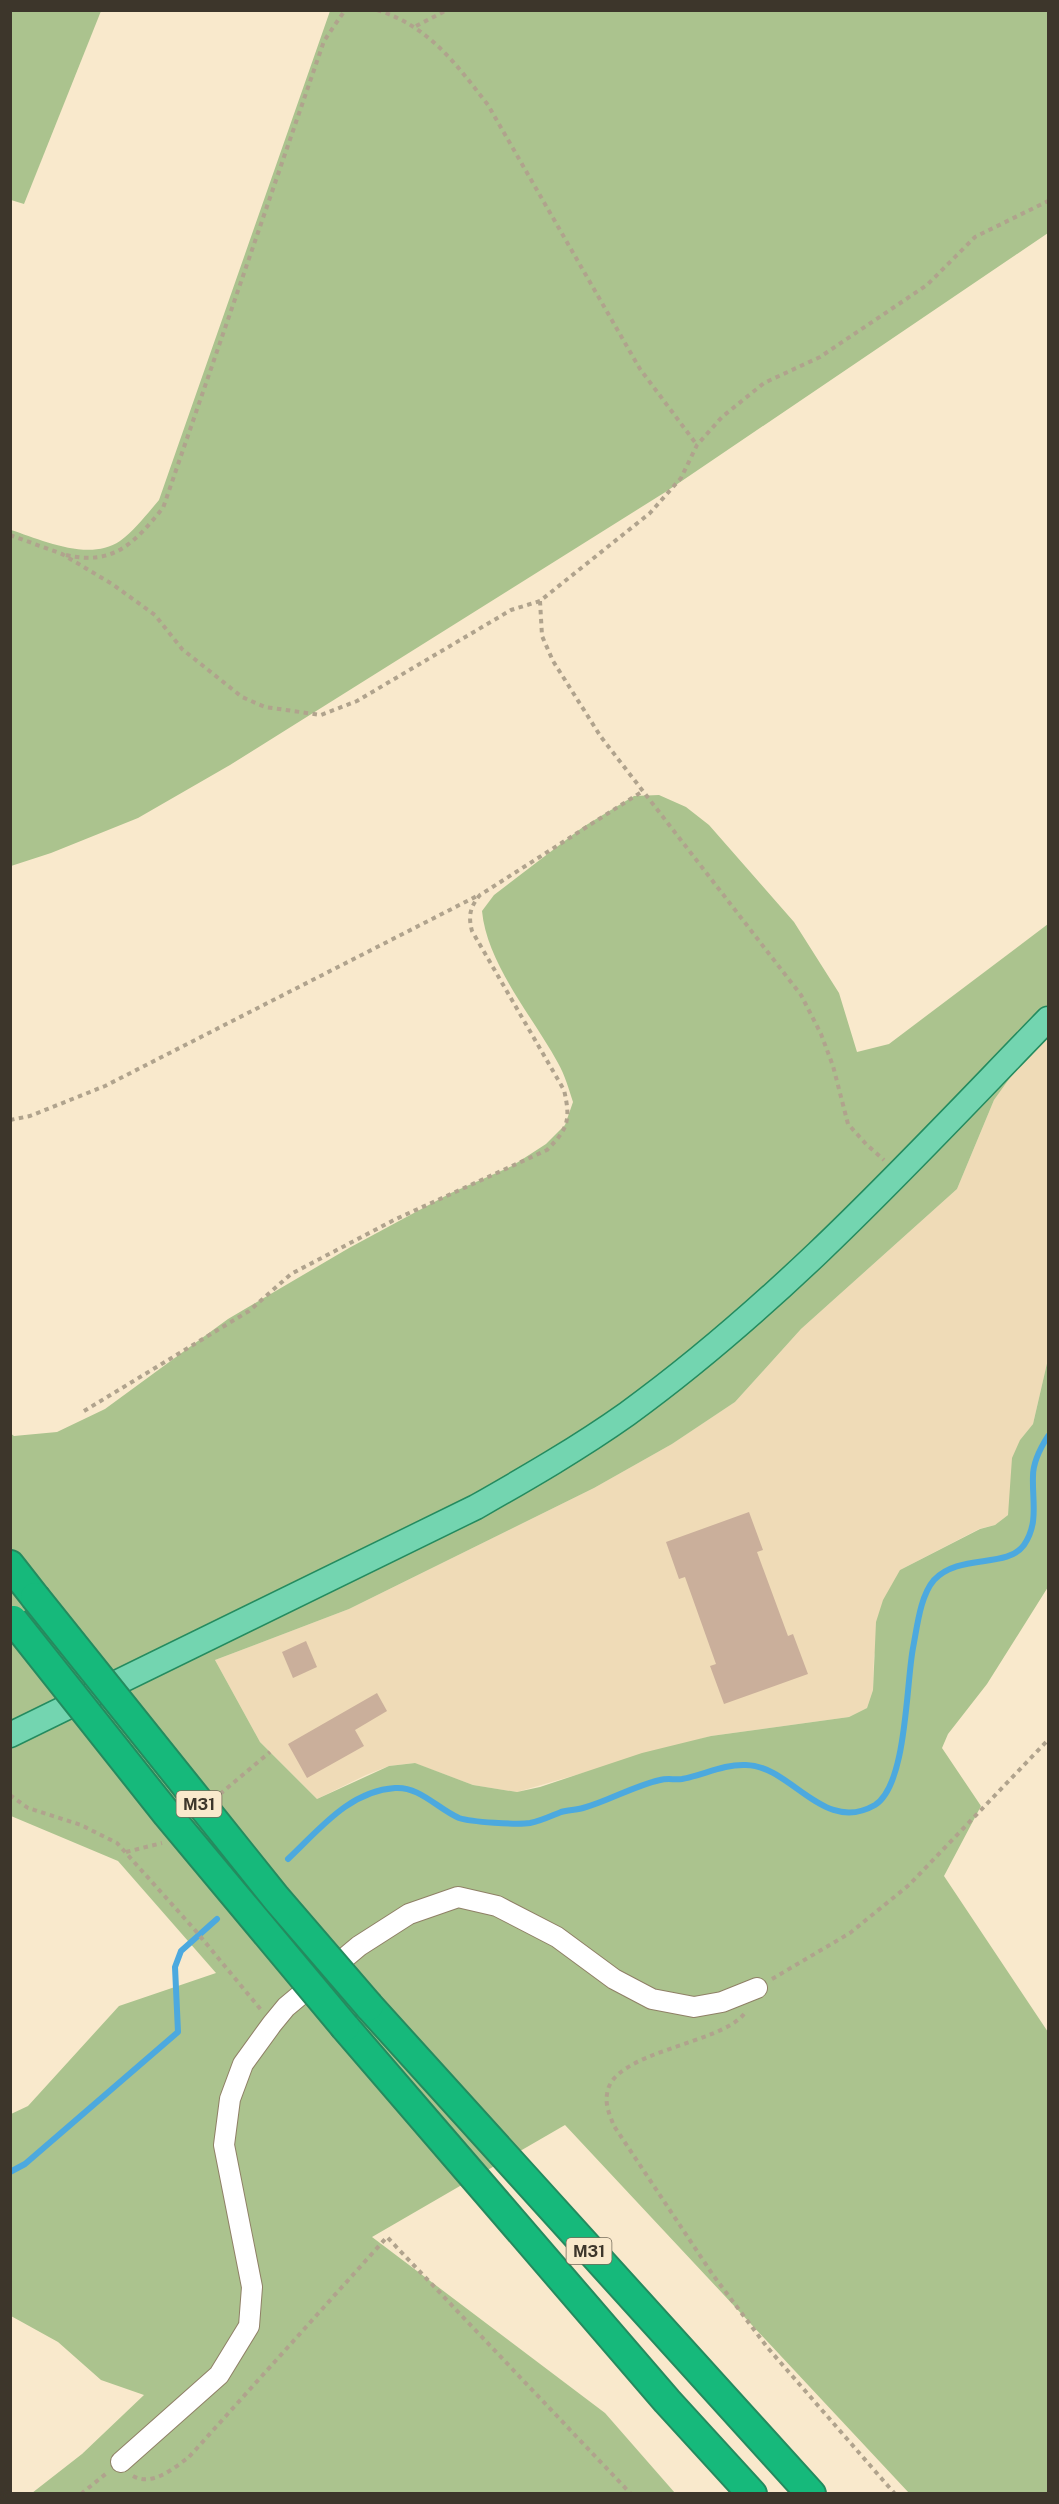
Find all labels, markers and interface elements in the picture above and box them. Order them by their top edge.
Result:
road number: M31 [176,1791,222,1817]
road number: M31 [566,2238,612,2264]

